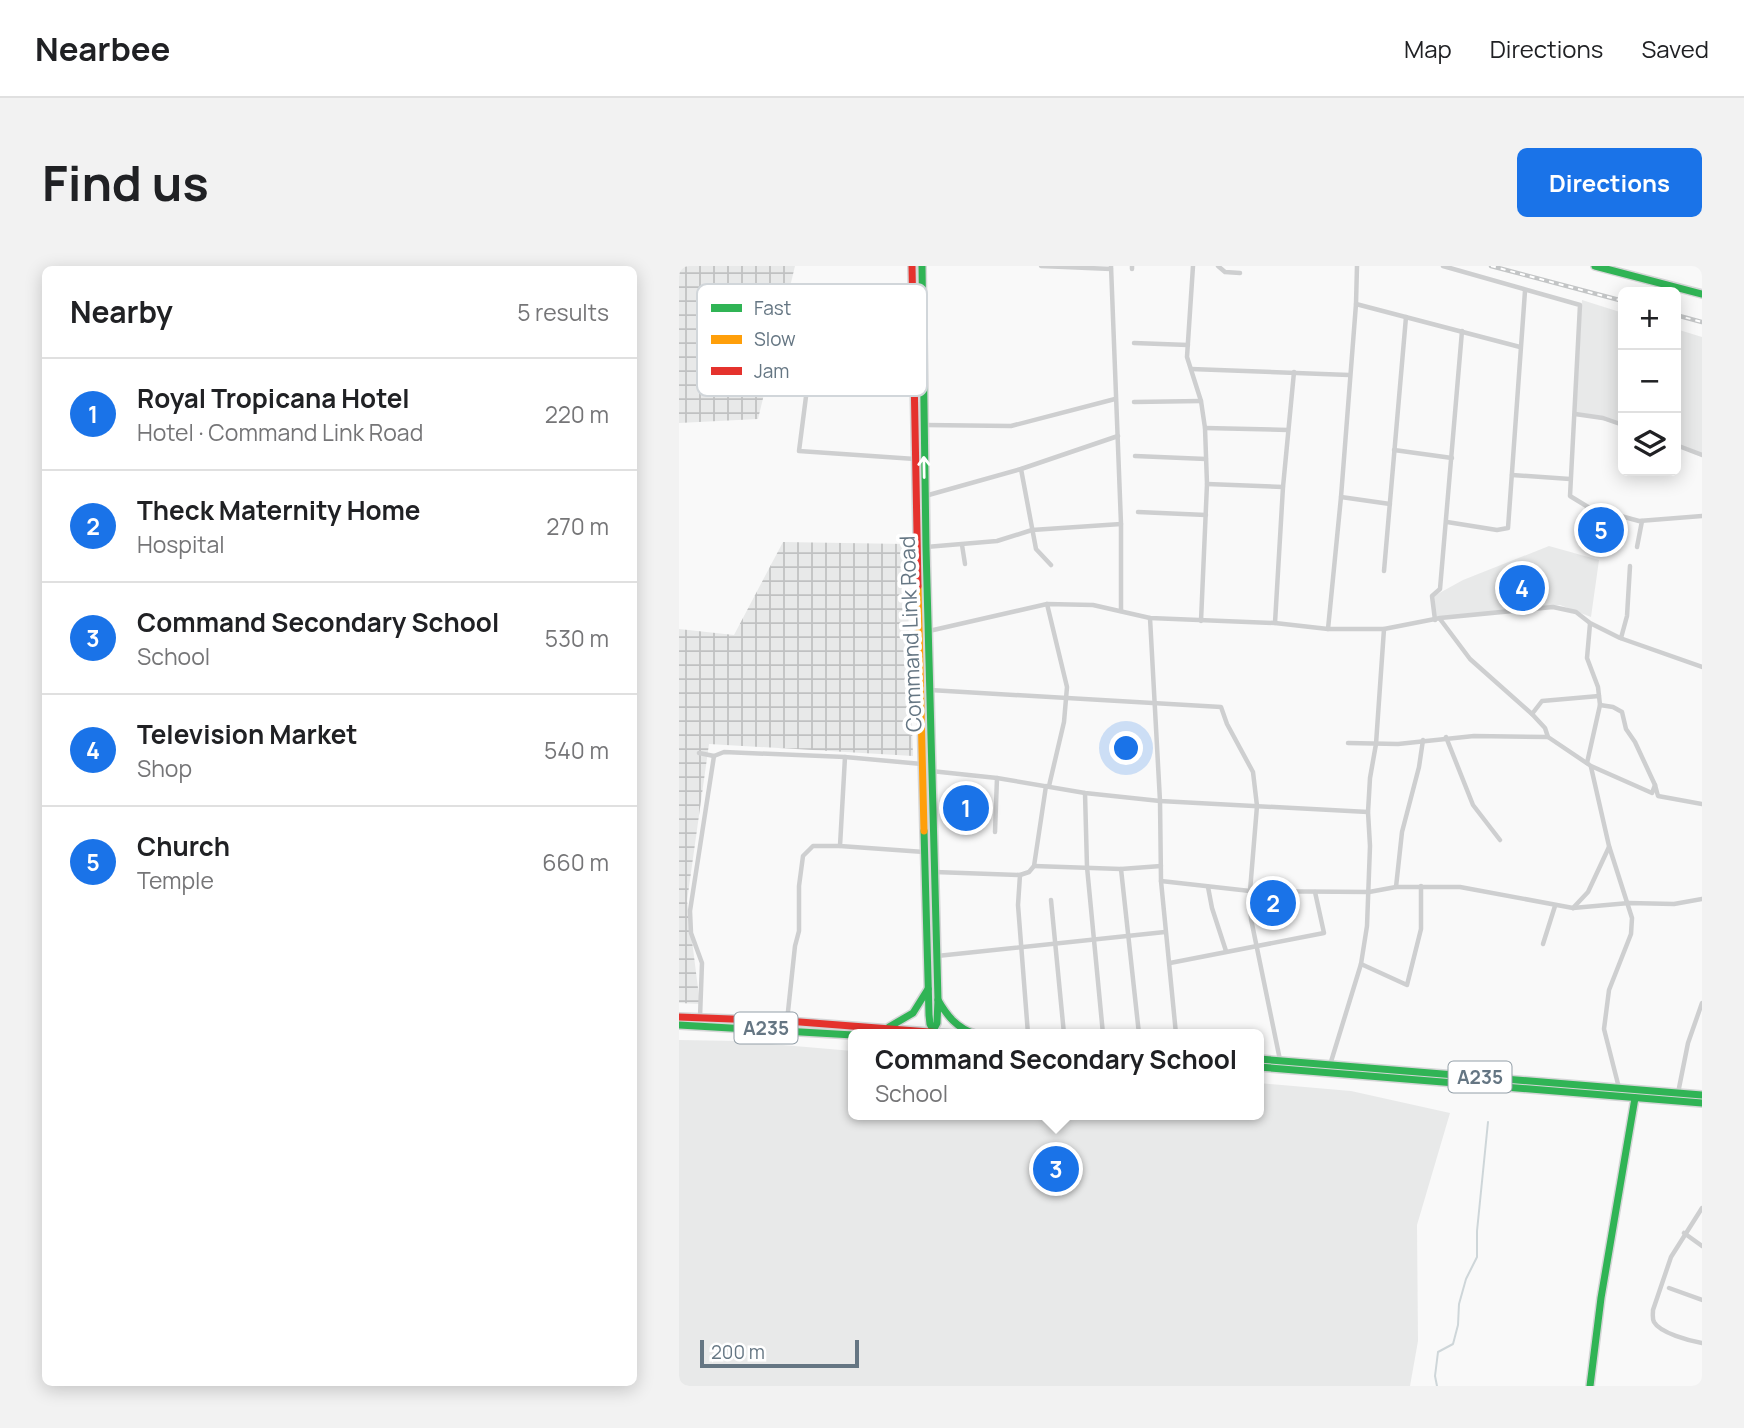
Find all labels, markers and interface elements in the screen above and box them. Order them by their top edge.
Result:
text: Nearbee [35,26,170,71]
text: Map [1404,32,1452,65]
text: Directions [1490,32,1603,65]
text: Saved [1641,32,1709,65]
button: Directions [1517,148,1702,217]
text: Find us [42,149,209,216]
legend [697,284,927,396]
map controls [1618,287,1681,476]
button: + [1618,287,1681,350]
text: Nearby [70,291,173,332]
text: Fast [754,295,791,321]
text: 5 results [517,296,609,328]
text: Slow [754,326,796,352]
button: − [1618,350,1681,413]
text: Jam [754,358,789,384]
text: Royal Tropicana Hotel [137,380,410,416]
text: 1 [88,398,98,430]
text: 220 m [545,398,609,430]
button: layers [1618,413,1681,476]
text: Hotel · Command Link Road [137,416,423,448]
one-way arrow [917,456,931,479]
text: Theck Maternity Home [137,492,420,528]
pin: 5 [1578,504,1624,556]
text: 2 [86,510,100,542]
text: 270 m [546,510,609,542]
text: Hospital [137,528,225,560]
street label: Command Link Road [893,535,927,733]
pin: 4 [1499,562,1545,614]
text: Command Secondary School [137,604,499,640]
text: 3 [86,622,100,654]
text: 530 m [545,622,609,654]
text: School [137,640,210,672]
text: Television Market [137,716,358,752]
your location [1109,731,1143,765]
text: 4 [86,734,100,766]
text: 540 m [544,734,609,766]
text: Shop [137,752,192,784]
pin: 1 [943,782,989,834]
text: Church [137,828,230,864]
text: 5 [86,846,100,878]
text: 660 m [542,846,609,878]
text: Temple [137,864,214,896]
pin: 2 [1250,877,1296,929]
road number: A235 [735,1013,798,1044]
popup [848,1029,1264,1120]
text: Command Secondary School [875,1041,1237,1077]
road number: A235 [1449,1062,1511,1092]
text: School [875,1077,948,1109]
pin: 3 [1033,1143,1079,1195]
scale bar [700,1337,859,1369]
text: 200 m [711,1339,765,1365]

